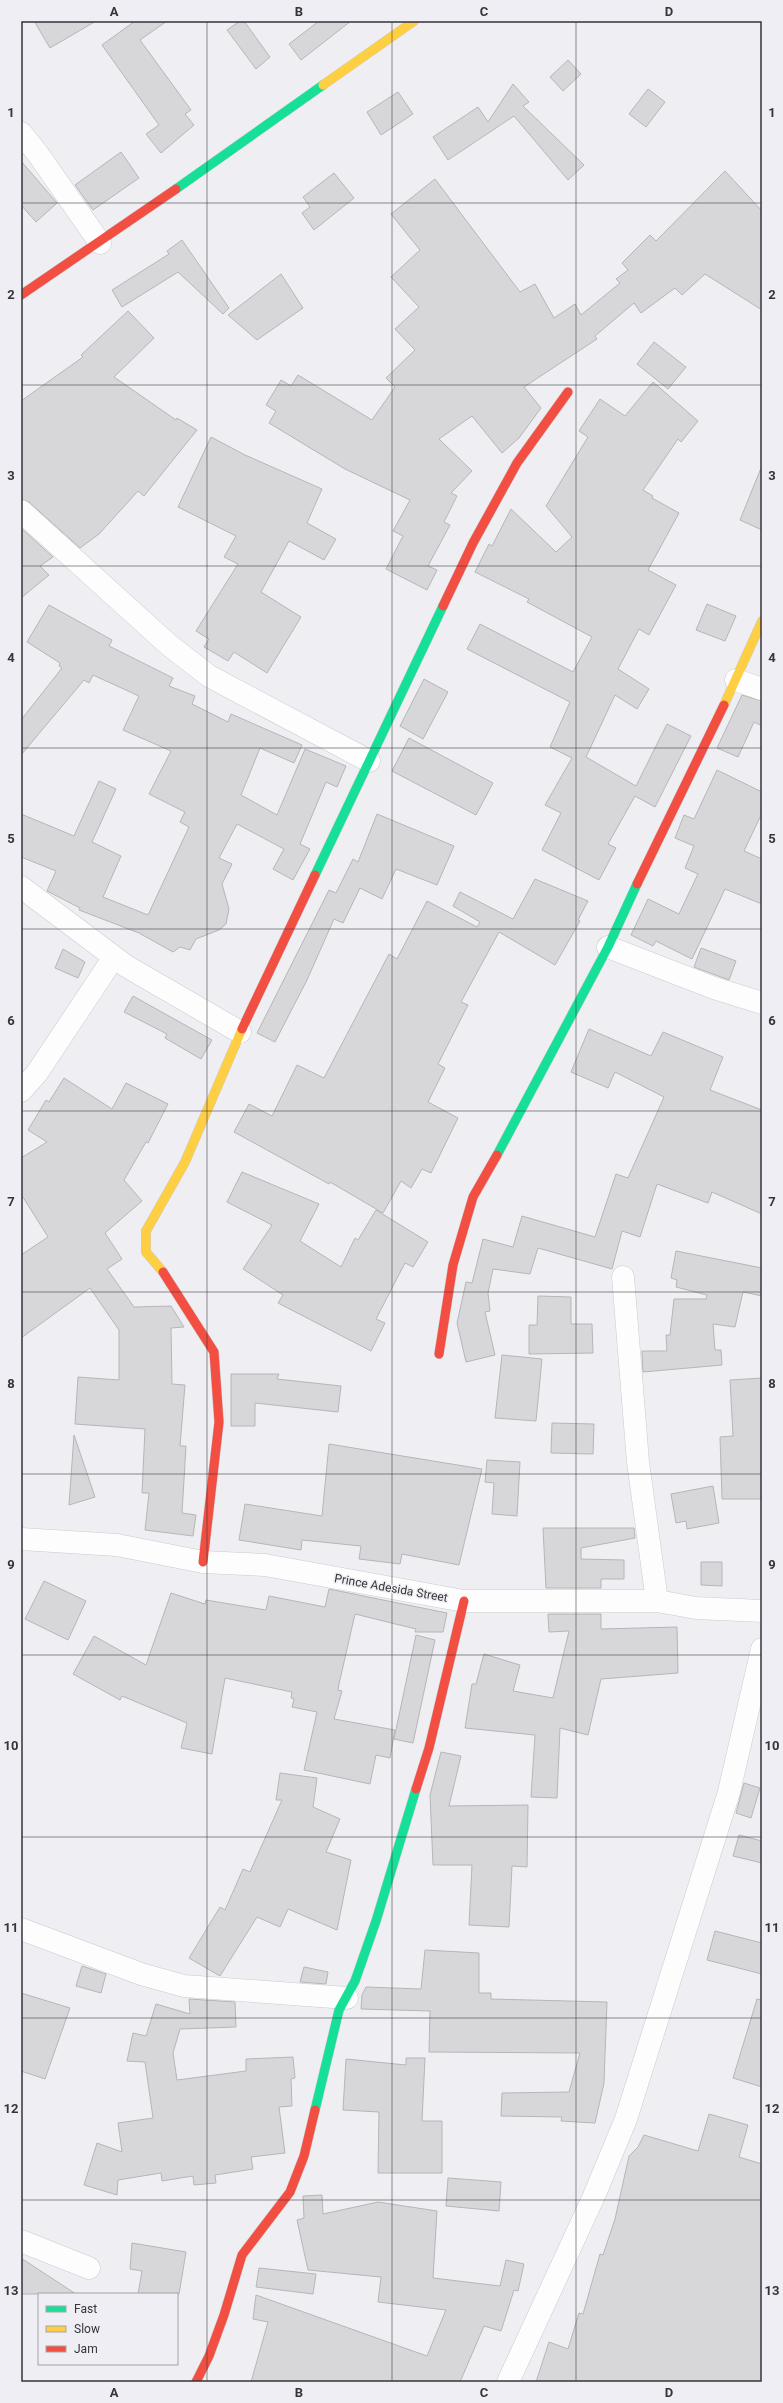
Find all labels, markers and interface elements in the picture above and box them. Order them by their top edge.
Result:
text: A [110,4,119,19]
text: B [295,4,303,19]
text: C [480,4,489,19]
text: D [665,4,673,19]
text: 1 [7,105,15,120]
text: 1 [768,105,776,120]
text: 2 [7,287,15,302]
text: 2 [768,287,776,302]
text: 3 [7,468,15,483]
text: 3 [768,468,776,483]
text: 4 [7,650,15,665]
text: 4 [768,650,776,665]
text: 5 [7,831,15,846]
text: 5 [768,831,776,846]
text: 6 [7,1013,15,1028]
text: 6 [768,1013,776,1028]
text: 7 [7,1194,15,1209]
text: 7 [768,1194,776,1209]
text: 8 [7,1376,15,1391]
text: 8 [768,1376,776,1391]
text: 9 [7,1557,15,1572]
text: 9 [768,1557,776,1572]
street label: Prince Adesida Street [333,1571,449,1605]
text: 10 [4,1738,18,1753]
text: 10 [765,1738,779,1753]
text: 11 [4,1920,18,1935]
text: 11 [765,1920,779,1935]
text: 12 [4,2101,18,2116]
text: 12 [765,2101,779,2116]
text: 13 [4,2283,18,2298]
text: 13 [765,2283,779,2298]
legend [38,2293,178,2365]
text: Fast [74,2302,97,2316]
text: Slow [74,2322,100,2336]
text: Jam [74,2342,98,2356]
text: A [110,2385,119,2400]
text: B [295,2385,303,2400]
text: C [480,2385,489,2400]
text: D [665,2385,673,2400]

